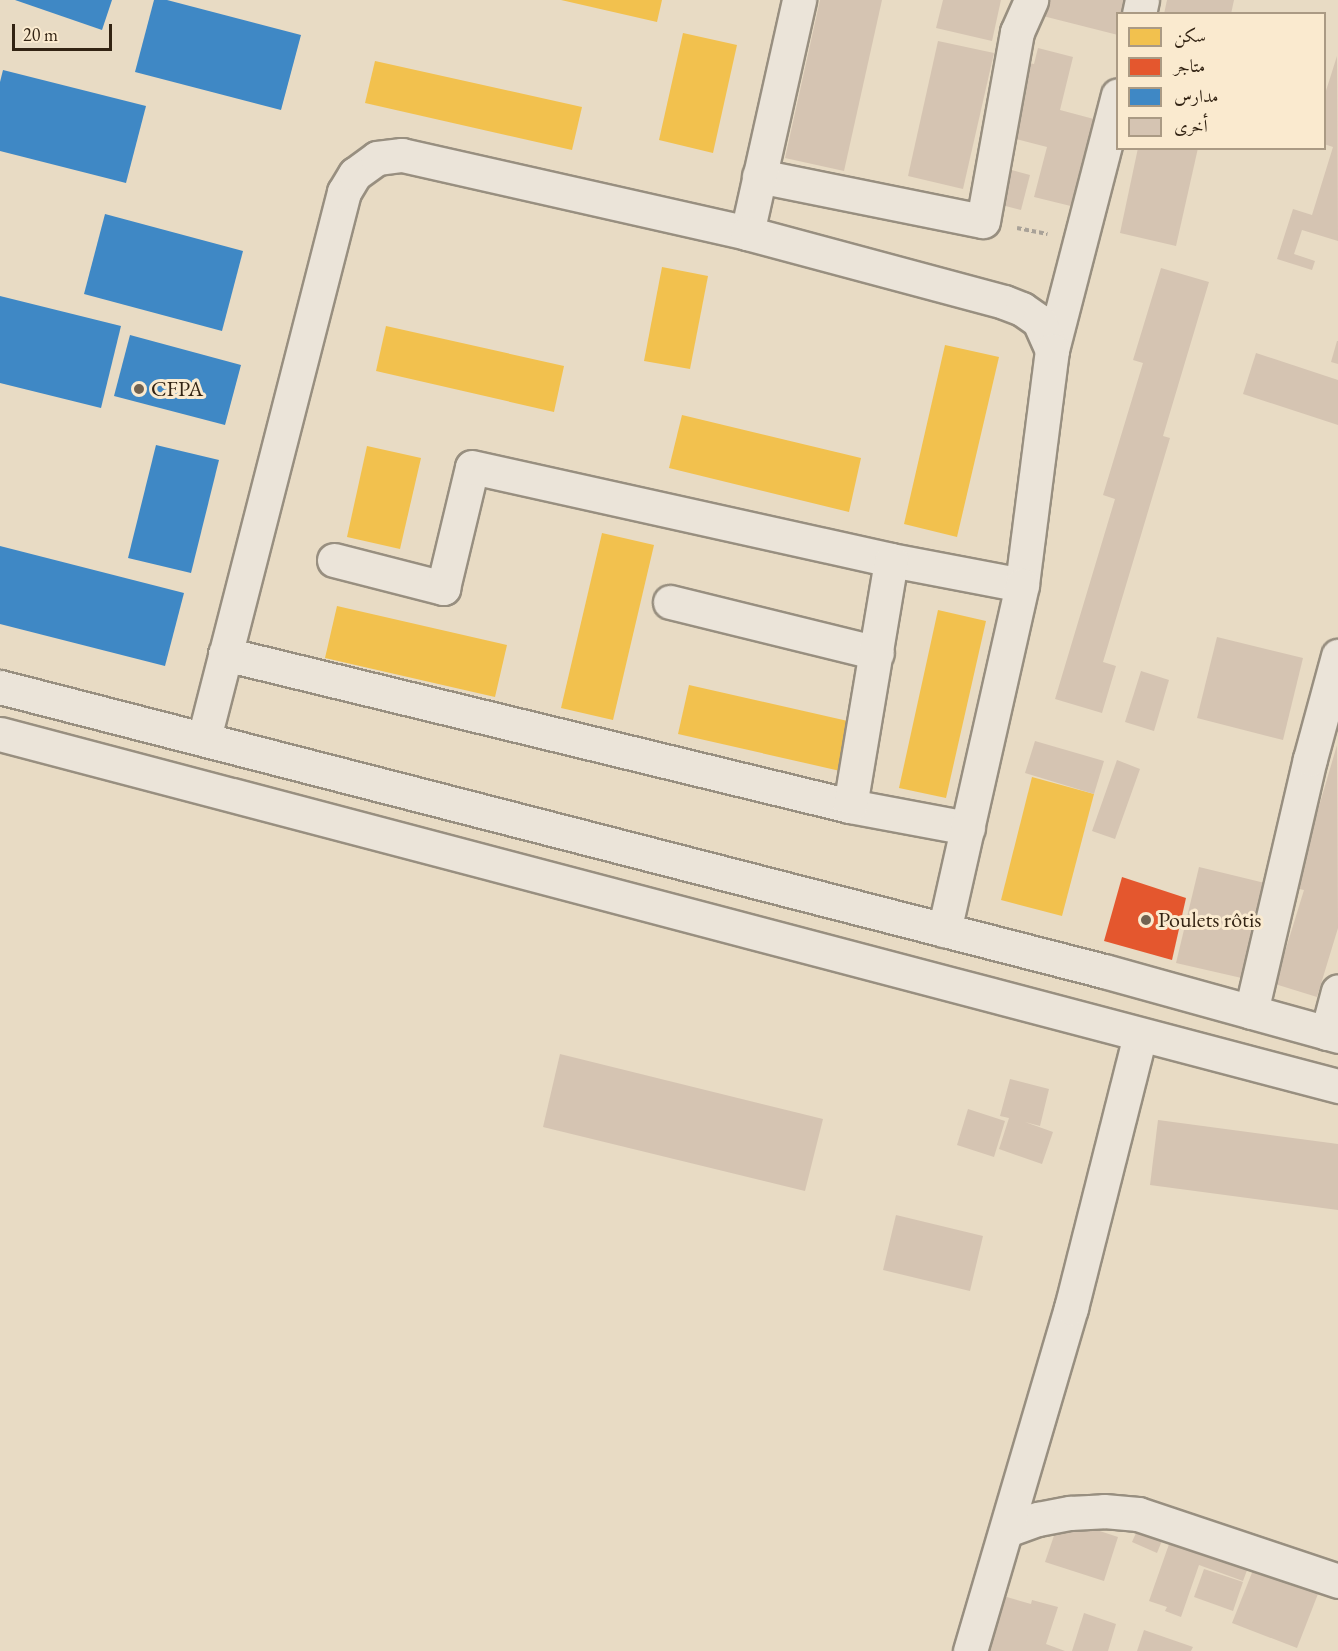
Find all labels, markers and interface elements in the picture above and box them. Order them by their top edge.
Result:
scale bar [15,12,116,50]
legend [1116,12,1326,150]
text: 20 m [23,23,58,46]
text: سكن [1174,24,1206,47]
text: متاجر [1174,54,1205,77]
text: مدارس [1174,84,1218,107]
text: أخرى [1174,114,1208,137]
place label: CFPA [151,376,203,402]
marker: CFPA [132,382,146,396]
place label: Poulets rôtis [1158,907,1261,933]
marker: Poulets rôtis [1139,913,1153,927]

